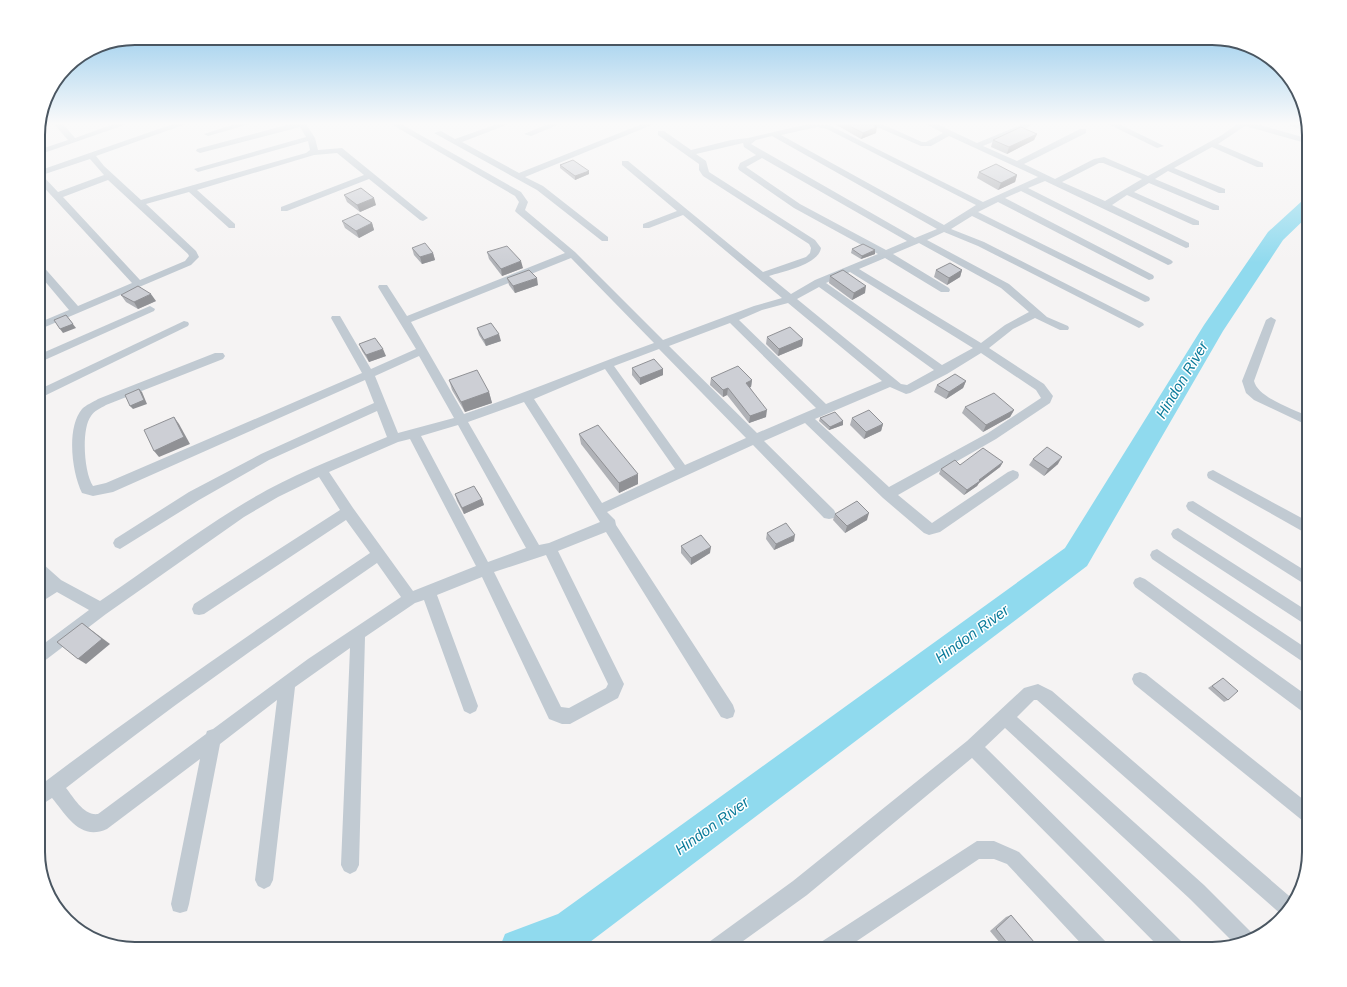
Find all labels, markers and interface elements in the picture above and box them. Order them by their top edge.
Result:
water label: Hindon River [1152,337,1212,421]
water label: Hindon River [932,601,1013,666]
water label: Hindon River [672,793,753,858]

